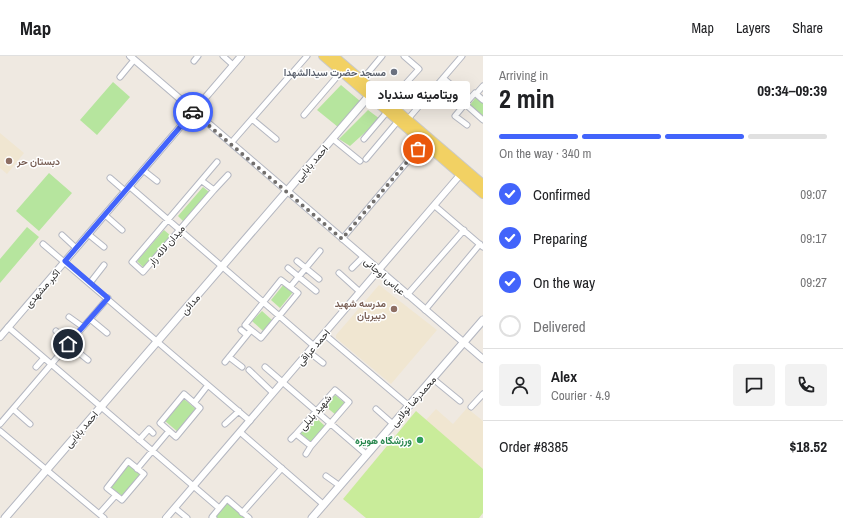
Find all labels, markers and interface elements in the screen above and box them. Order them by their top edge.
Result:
text: Map [20,15,51,41]
text: Map [692,19,714,37]
text: Layers [736,19,770,37]
text: Share [792,19,823,37]
place label: مسجد حضرت سیدالشهدا [284,66,387,79]
marker: مسجد حضرت سیدالشهدا [389,67,399,77]
text: Arriving in [499,67,548,84]
text: 09:34–09:39 [757,80,827,101]
callout: ویتامینه سندباد [366,81,470,109]
text: 2 min [499,81,555,116]
text: ویتامینه سندباد [378,86,458,103]
courier [173,92,213,132]
icon: car [182,101,204,123]
pin [401,132,435,166]
icon: bag [407,138,429,160]
street label: احمد بابایی [292,142,331,184]
text: On the way · 340 m [499,145,591,162]
place label: دبستان حر [16,155,60,168]
marker: دبستان حر [4,156,14,166]
icon: check [499,183,521,205]
text: Confirmed [533,184,590,205]
text: 09:07 [800,186,827,203]
street label: میدان لاله زار [144,222,188,269]
icon: check [499,227,521,249]
text: Preparing [533,228,587,249]
text: 09:17 [800,230,827,247]
street label: عباس اوجانی [361,255,408,298]
street label: اکبر مشهدی [22,266,63,311]
icon: check [499,271,521,293]
text: On the way [533,272,595,293]
text: 09:27 [800,274,827,291]
street label: مدائن [178,291,203,317]
place label: مدرسه شهید دبیریان [335,297,387,322]
marker: مدرسه شهید دبیریان [389,304,399,314]
text: Delivered [533,316,586,337]
street label: احمد عراقی [294,326,333,368]
pin [51,327,85,361]
icon: home [57,333,79,355]
button: person [499,364,541,406]
button: chat [733,364,775,406]
button: phone [785,364,827,406]
text: Alex [551,366,577,387]
street label: محمدرضا تولایی [388,373,439,429]
text: Courier · 4.9 [551,387,610,404]
street label: شهید بلبلی [296,392,335,433]
street label: احمد بابایی [62,408,101,450]
place label: ورزشگاه هویزه [355,434,412,447]
marker: ورزشگاه هویزه [415,435,425,445]
text: Order #8385 [499,436,568,457]
text: $18.52 [789,436,827,457]

